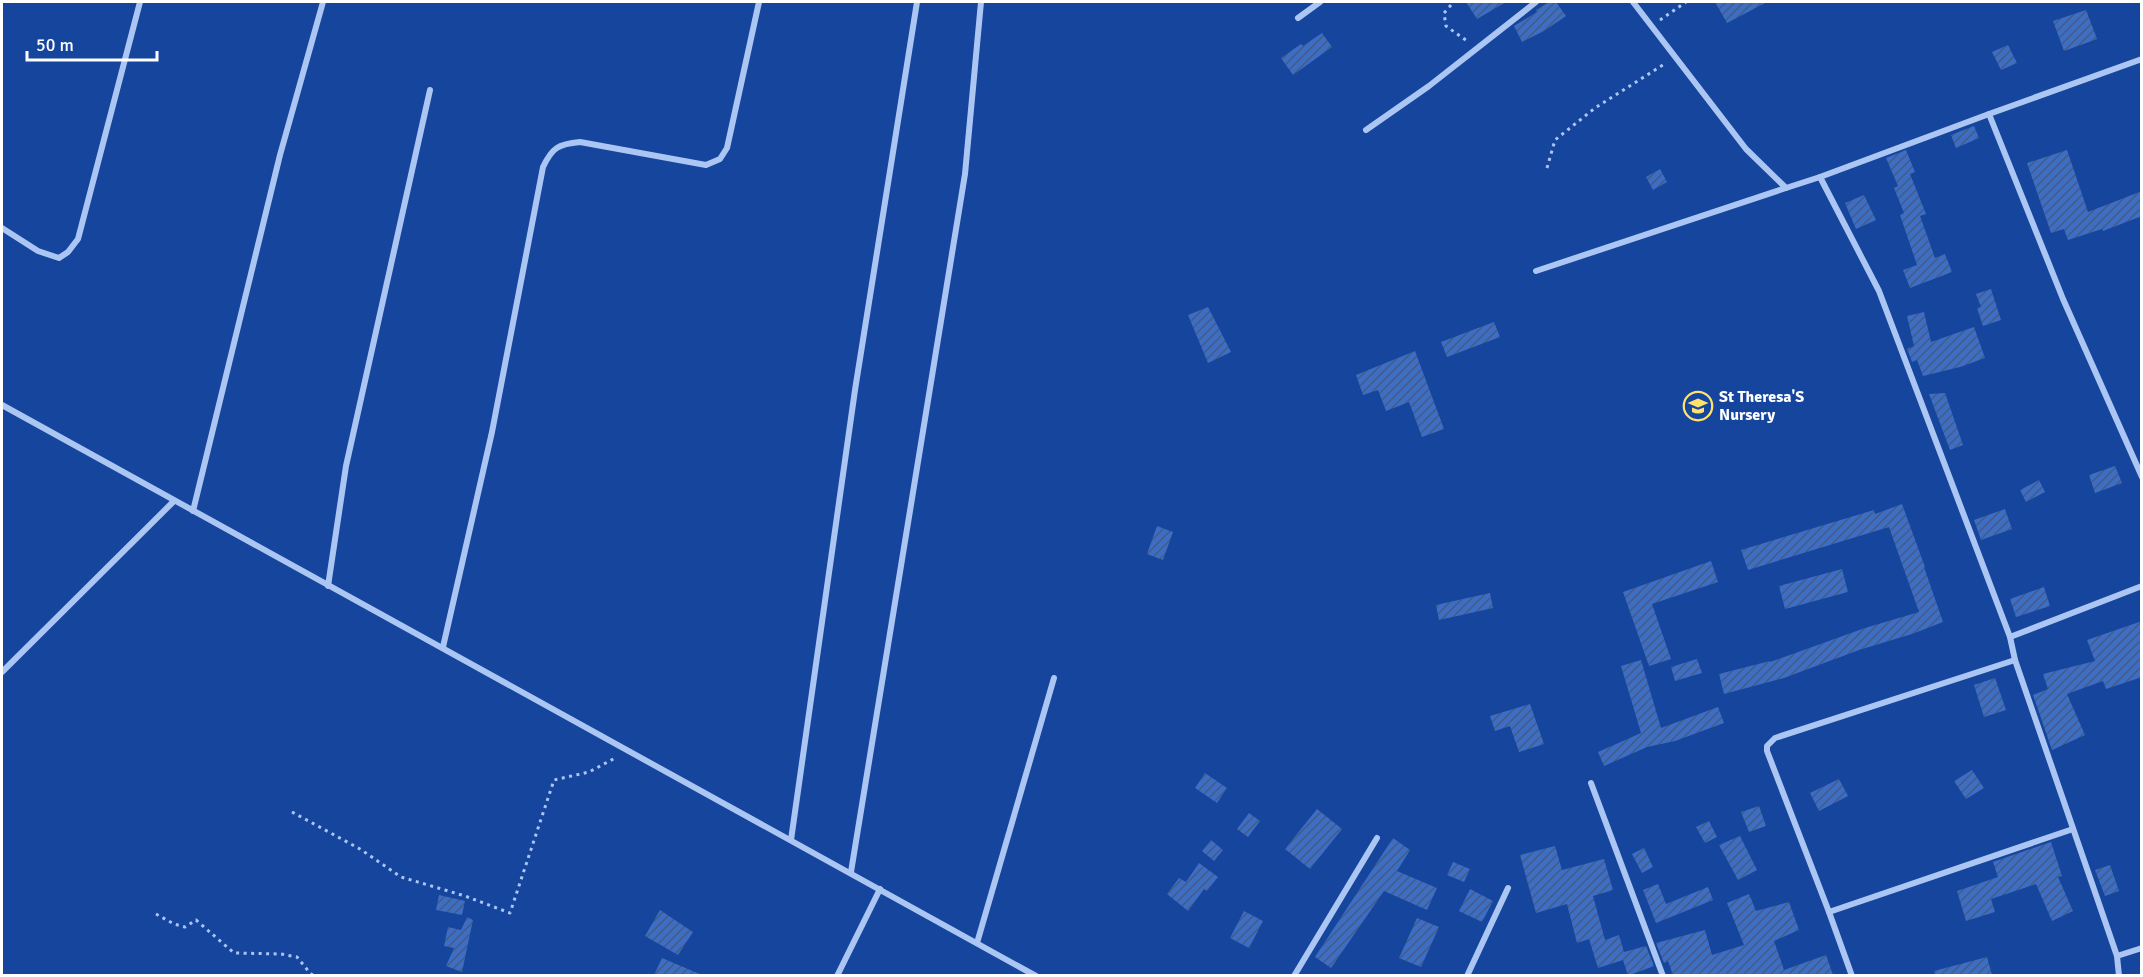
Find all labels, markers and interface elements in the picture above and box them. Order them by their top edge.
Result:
scale bar [27,24,158,62]
text: 50 m [36,34,74,56]
place label: St Theresa'S Nursery [1719,387,1804,425]
school or university icon: St Theresa'S Nursery [1682,390,1714,422]

